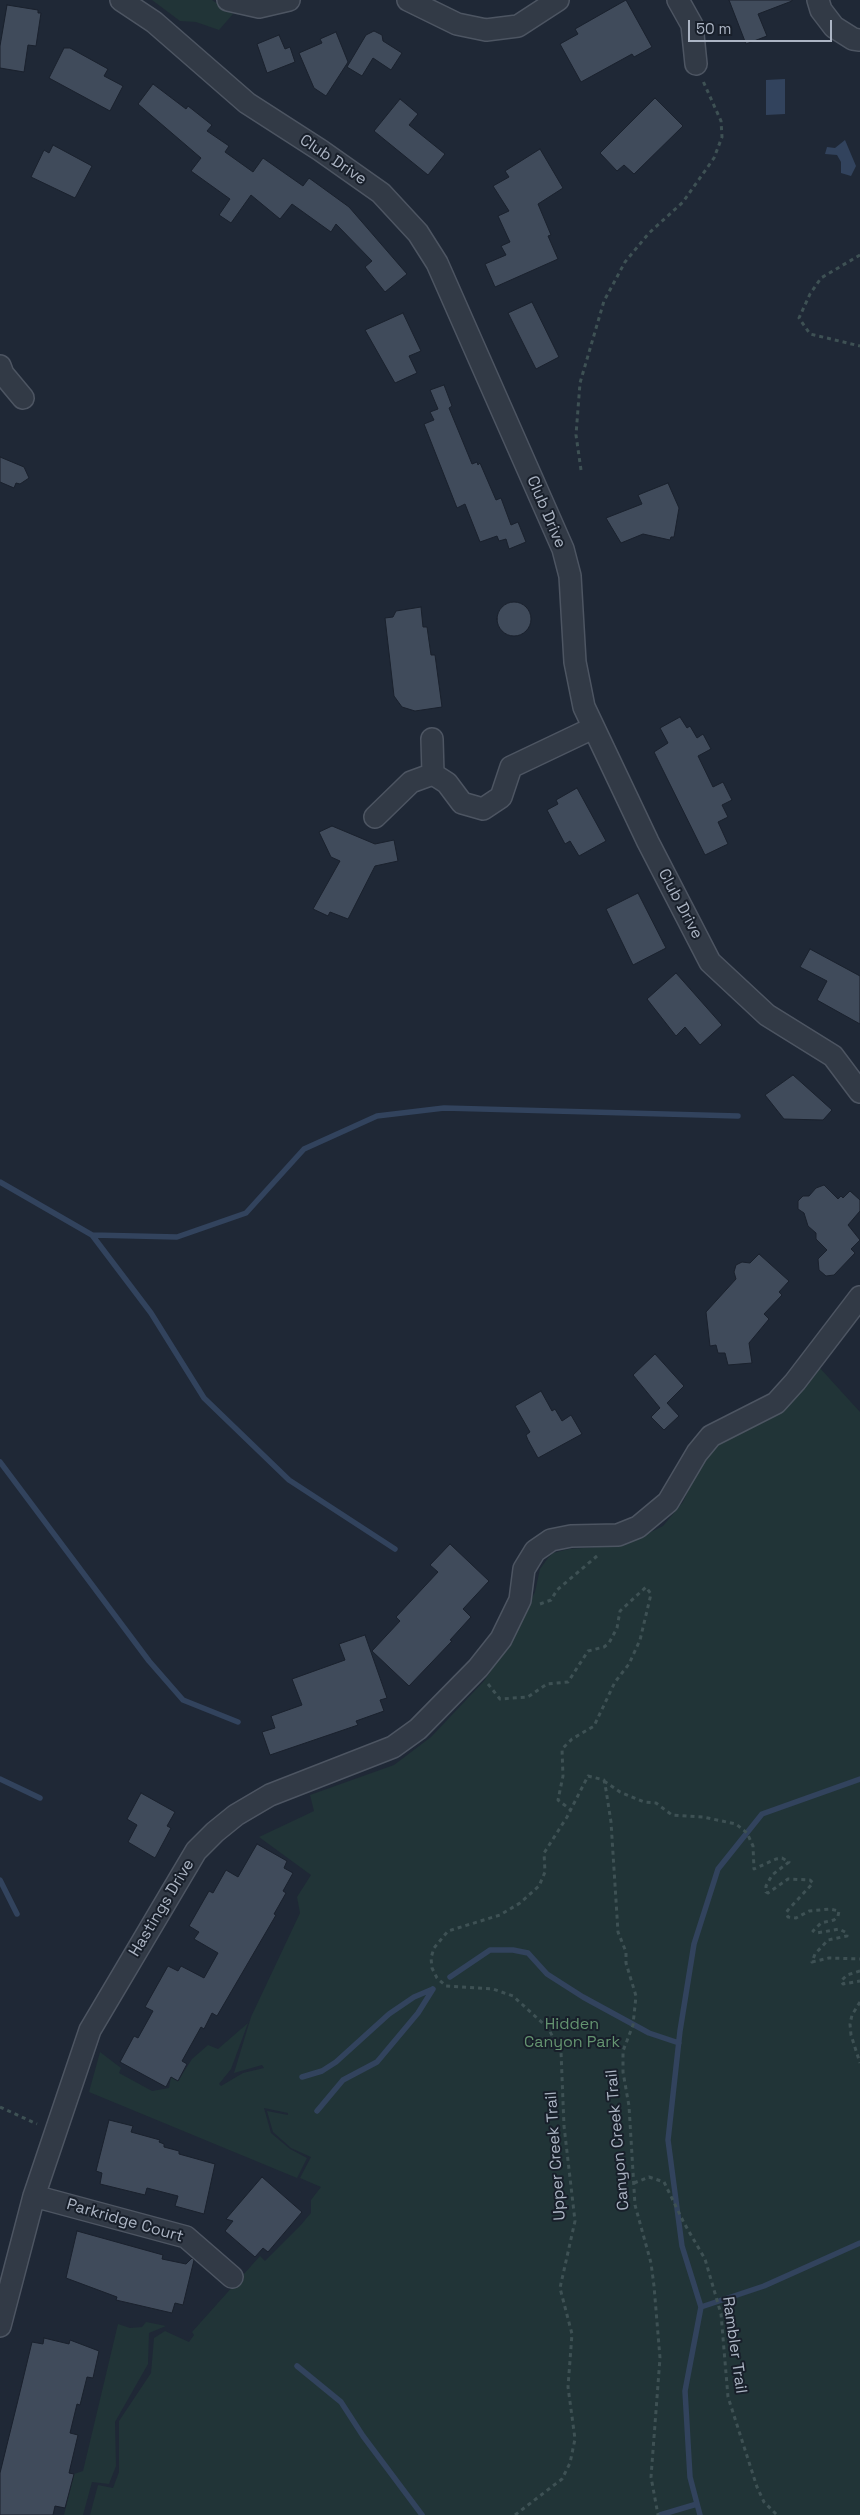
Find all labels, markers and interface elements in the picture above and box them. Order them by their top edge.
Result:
scale bar [690,10,834,42]
text: 50 m [696,19,731,38]
street label: Club Drive [296,131,370,189]
street label: Club Drive [522,473,570,551]
street label: Club Drive [654,866,706,942]
street label: Hastings Drive [125,1856,199,1960]
park label: Hidden Canyon Park [524,2015,620,2053]
street label: Canyon Creek Trail [602,2069,634,2211]
street label: Upper Creek Trail [542,2091,570,2221]
street label: Parkridge Court [64,2195,186,2247]
street label: Rambler Trail [718,2295,750,2395]

